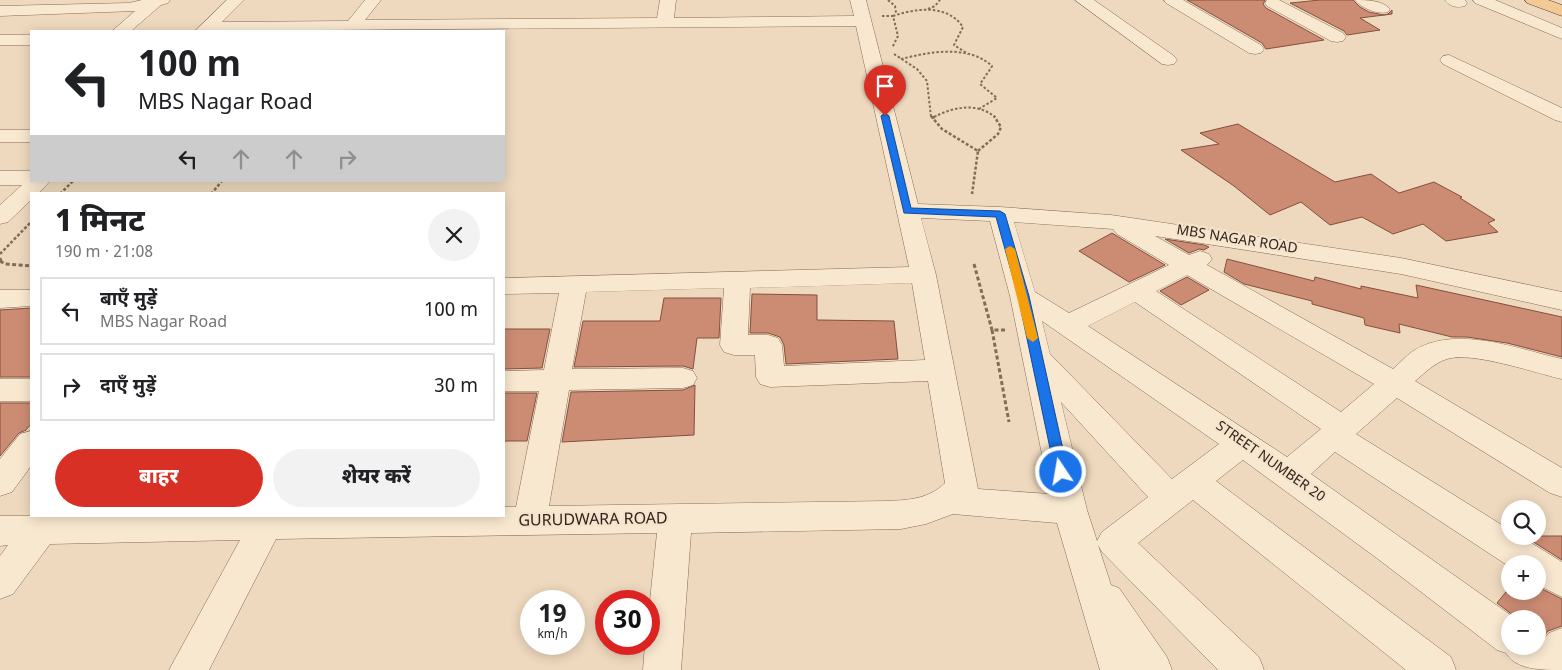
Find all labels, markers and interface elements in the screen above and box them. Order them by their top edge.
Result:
text: 100 m [138,45,241,90]
icon: left [55,50,120,115]
pin [864,65,906,116]
icon: arrive [871,72,899,100]
text: MBS Nagar Road [138,89,313,118]
icon: left [174,145,202,173]
icon: ahead [227,145,255,173]
icon: ahead [280,145,308,173]
icon: right [333,145,361,173]
text: 1 मिनट [55,204,145,243]
button: close [428,209,480,261]
street label: MBS NAGAR ROAD [1175,221,1299,259]
text: 190 m · 21:08 [55,243,153,264]
text: बाएँ मुड़ें [100,288,157,313]
icon: left [57,297,85,325]
text: 100 m [424,299,478,324]
text: MBS Nagar Road [100,313,227,334]
icon: right [57,373,85,401]
text: दाएँ मुड़ें [100,375,156,400]
text: 30 m [434,375,478,400]
street label: STREET NUMBER 20 [1212,417,1329,507]
position arrow [1034,445,1086,497]
button: बाहर [55,449,263,507]
button: शेयर करें [273,449,480,507]
map controls [1501,500,1546,655]
button: search [1501,500,1546,545]
street label: GURUDWARA ROAD [518,509,668,533]
button: + [1501,555,1546,600]
speed limit sign: 30 [595,590,660,655]
text: 19 [538,600,567,632]
button: − [1501,610,1546,655]
text: km/h [537,627,568,643]

